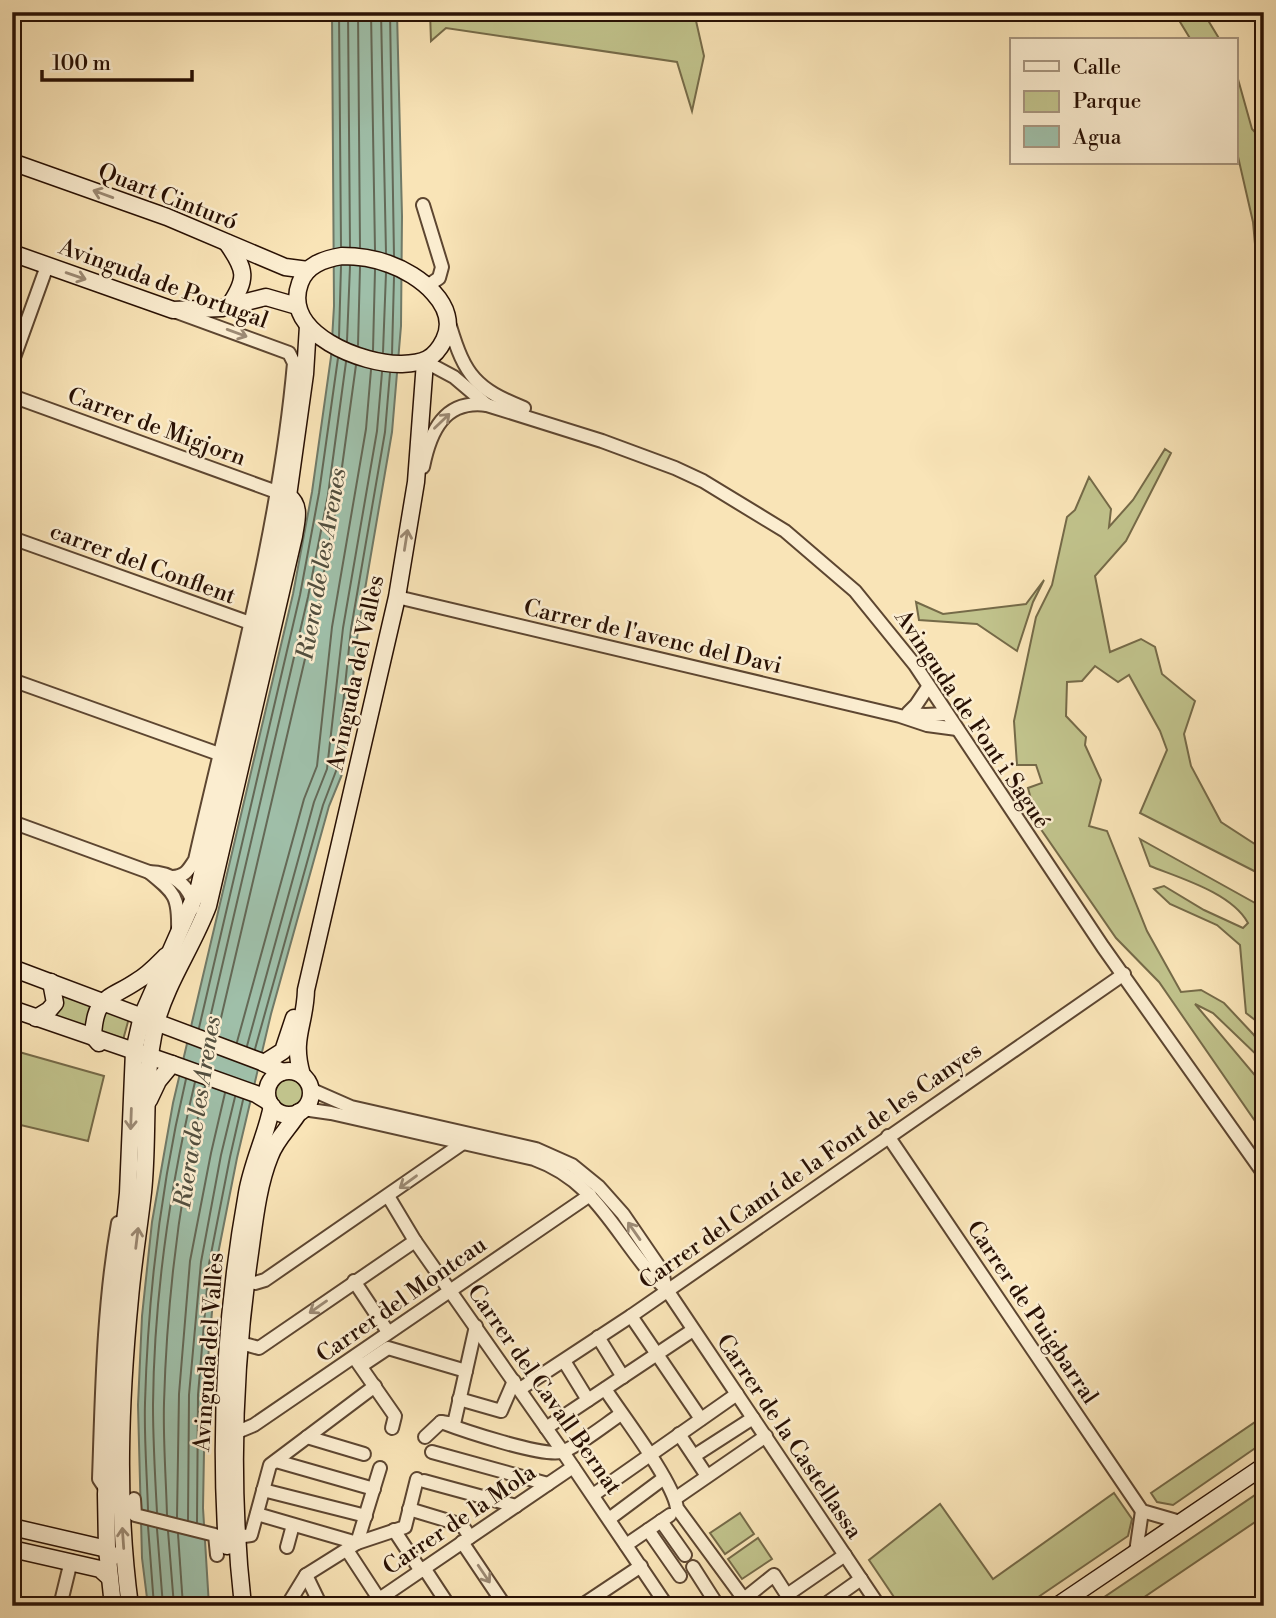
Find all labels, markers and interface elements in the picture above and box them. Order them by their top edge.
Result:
scale bar [42,38,192,82]
legend [1010,38,1238,164]
text: 100 m [52,51,111,77]
text: Calle [1073,55,1121,81]
text: Parque [1073,89,1141,115]
text: Agua [1072,125,1122,151]
street label: Quart Cinturó [94,157,241,236]
one-way arrow [92,187,114,199]
street label: Avinguda de Portugal [54,233,272,335]
one-way arrow [65,271,87,283]
one-way arrow [225,328,247,340]
street label: Carrer de Migjorn [64,382,250,472]
one-way arrow [433,413,451,430]
water label: Riera de les Arenes [290,466,354,663]
street label: carrer del Conflent [46,517,239,611]
one-way arrow [400,529,413,551]
street label: Avinguda del Vallès [321,573,390,775]
street label: Carrer de l'avenc del Davi [521,594,785,680]
street label: Avinguda de Font i Sagué [888,604,1056,834]
water label: Riera de les Arenes [168,1014,228,1211]
street label: Carrer del Camí de la Font de les Canyes [634,1036,987,1295]
one-way arrow [124,1107,137,1130]
one-way arrow [399,1175,418,1189]
street label: Carrer de Puigbarral [960,1215,1104,1410]
one-way arrow [627,1222,641,1241]
one-way arrow [131,1227,144,1250]
street label: Carrer del Montcau [311,1231,492,1369]
street label: Avinguda del Vallès [188,1252,230,1454]
street label: Carrer del Cavall Bernat [461,1279,627,1500]
one-way arrow [309,1300,328,1314]
street label: Carrer de la Castellassa [710,1329,868,1544]
street label: Carrer de la Mola [378,1458,542,1581]
one-way arrow [116,1527,129,1550]
one-way arrow [476,1564,491,1583]

